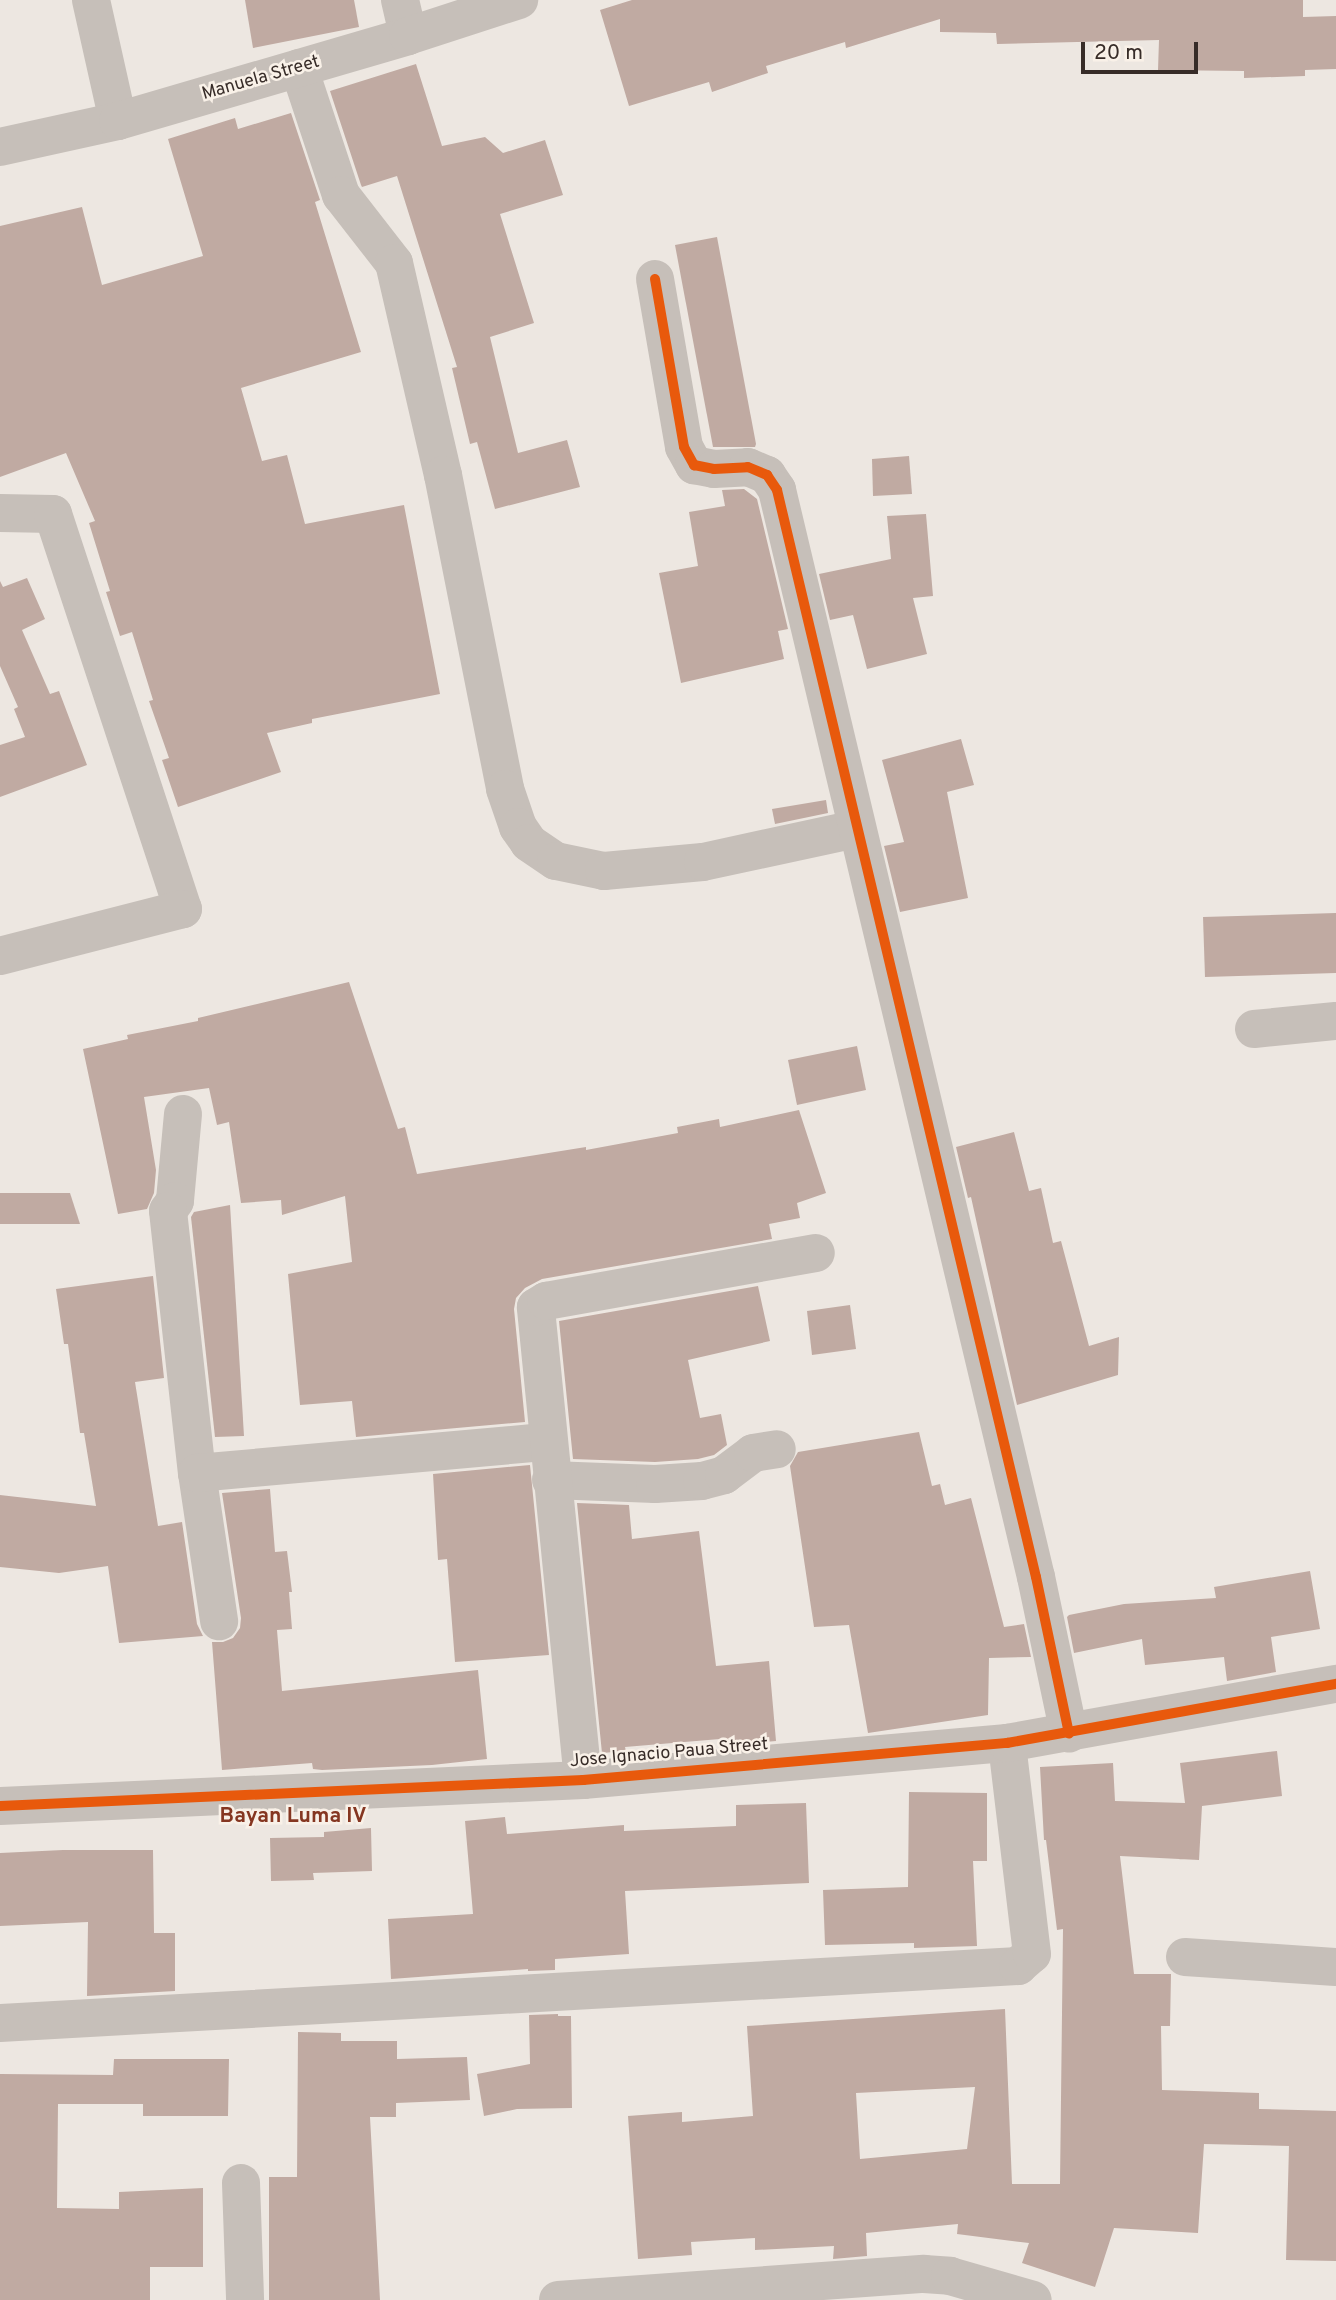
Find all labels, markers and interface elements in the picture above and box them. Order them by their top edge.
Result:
scale bar [1084,28,1201,72]
text: 20 m [1094,40,1143,67]
street label: Manuela Street [200,52,322,106]
street label: Jose Ignacio Paua Street [569,1735,769,1773]
district label: Bayan Luma IV [220,1804,366,1830]

